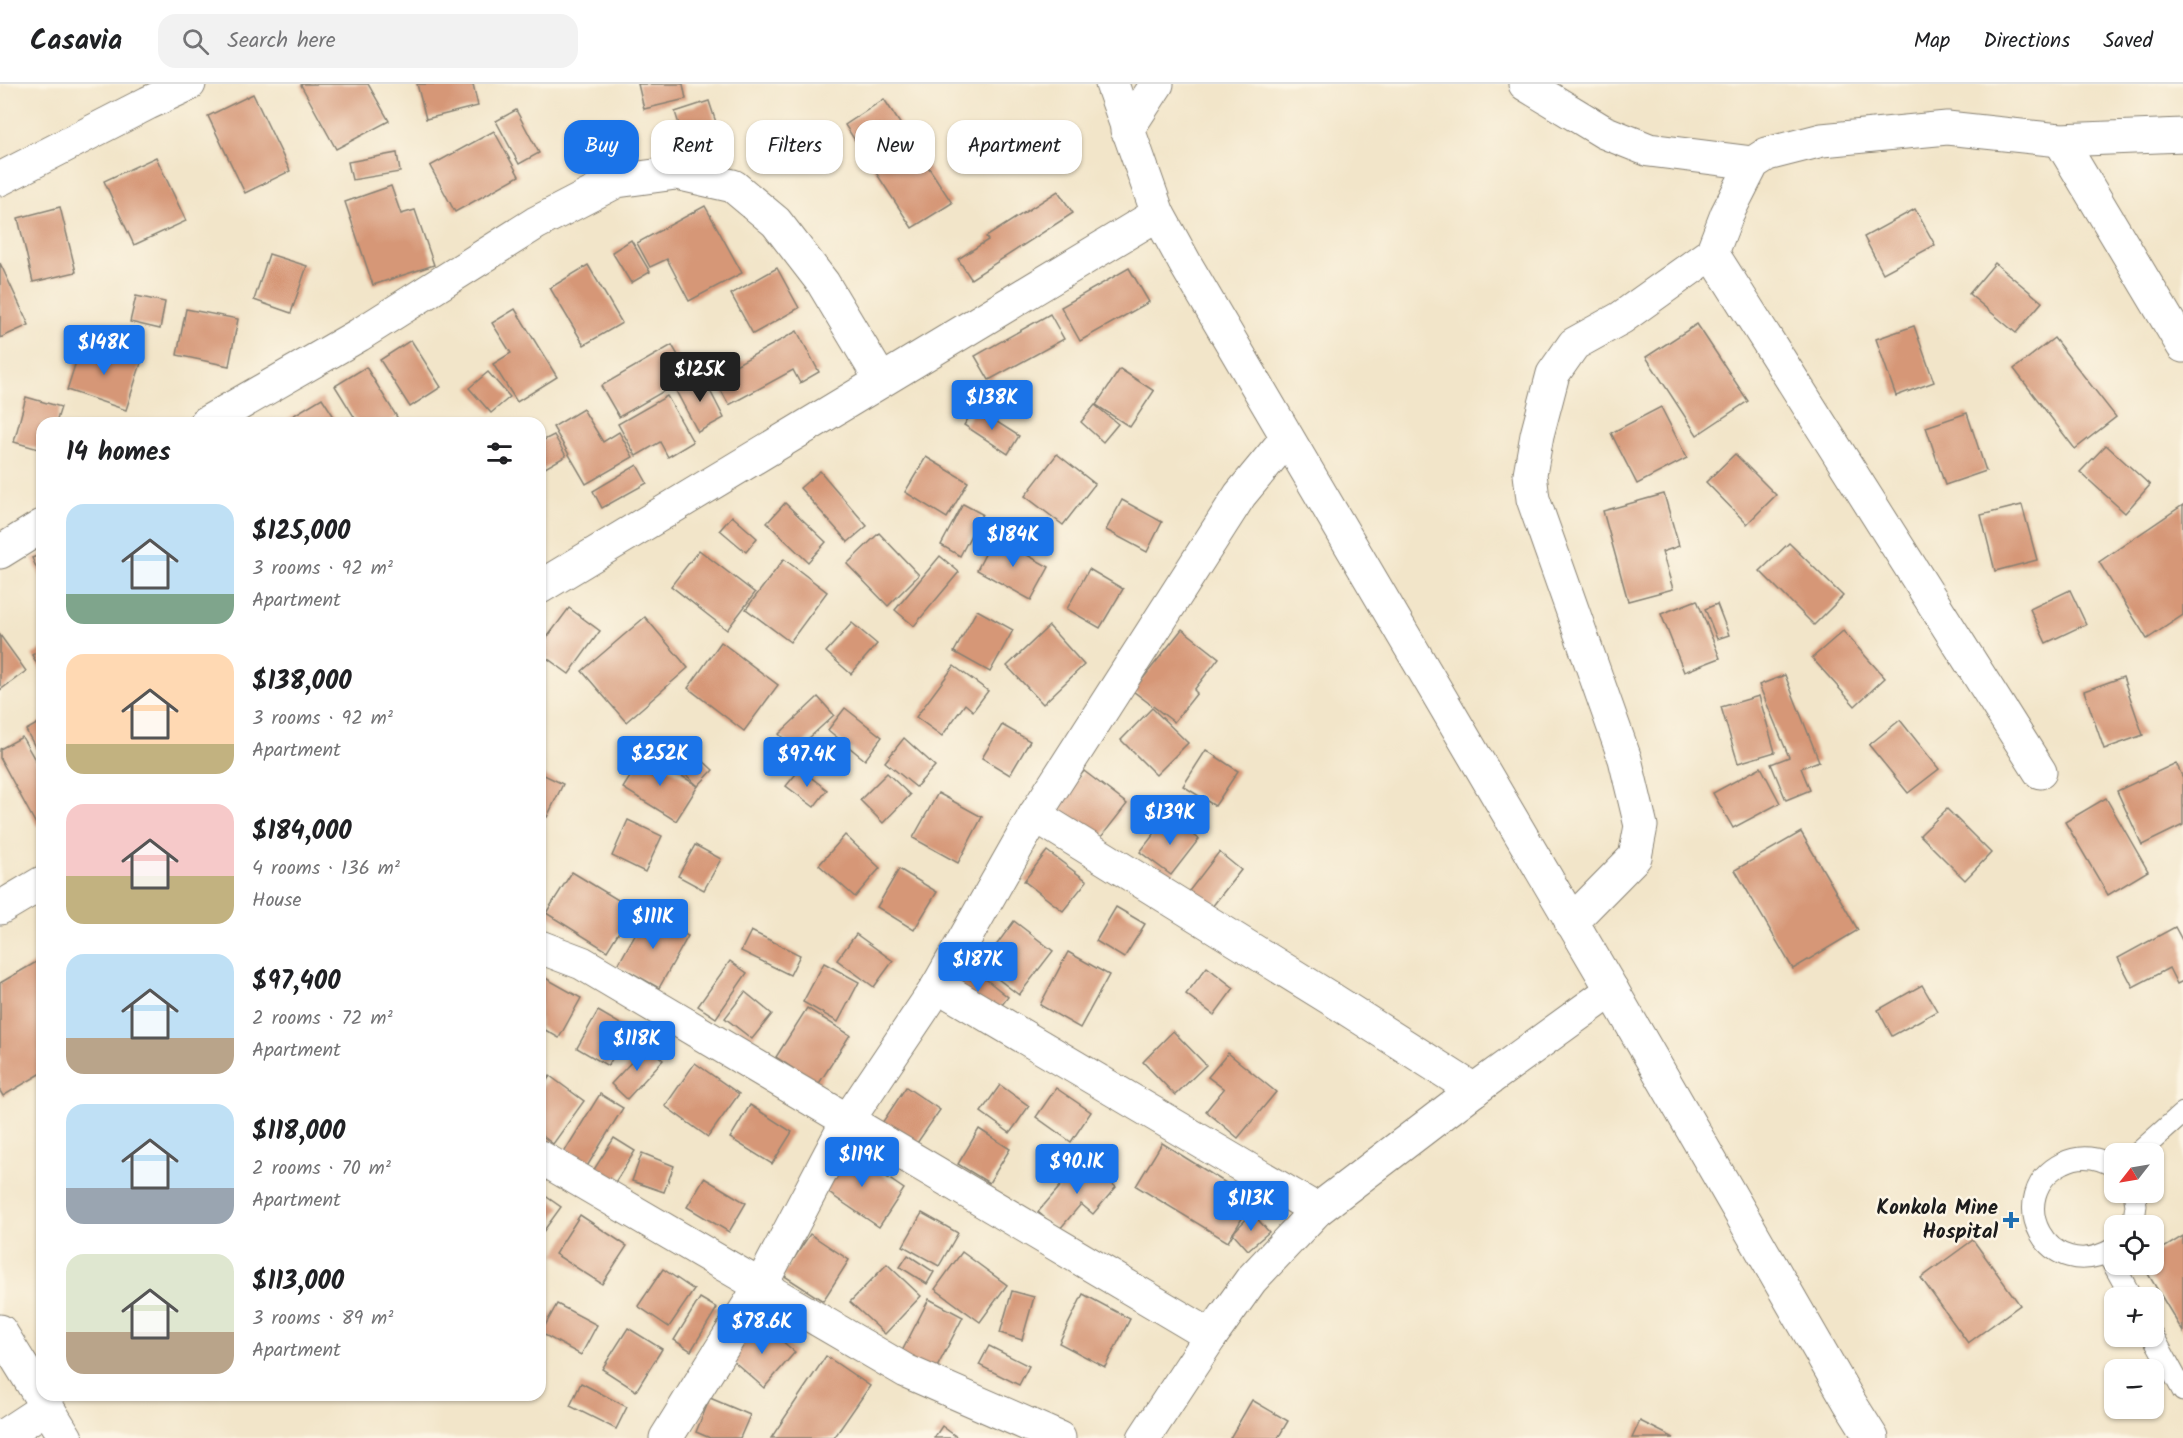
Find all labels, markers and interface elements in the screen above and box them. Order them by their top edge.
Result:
search box [158,14,578,68]
text: Casavia [30,19,122,64]
text: Search here [227,24,336,59]
icon: search [179,25,212,58]
text: Map [1914,25,1950,58]
text: Directions [1983,25,2070,58]
text: Saved [2103,25,2153,58]
chip: Buy [564,120,639,174]
chip: Rent [651,120,734,174]
chip: Filters [746,120,843,174]
chip: New [855,120,935,174]
chip: Apartment [947,120,1082,174]
pin: $148K [62,325,146,376]
text: $148K [78,328,130,360]
pin: $125K [658,352,742,403]
text: $125K [674,355,726,387]
pin: $138K [950,380,1034,431]
text: $138K [966,383,1018,415]
text: 14 homes [66,432,171,474]
icon: filters [483,437,516,470]
text: $125,000 [252,511,350,553]
pin: $184K [971,517,1055,568]
text: $184K [987,520,1039,552]
icon: home [114,528,186,600]
text: 3 rooms · 92 m² [252,553,393,585]
text: Apartment [252,585,341,617]
text: $138,000 [252,661,352,703]
icon: home [114,678,186,750]
text: 3 rooms · 92 m² [252,703,393,735]
text: Apartment [252,735,341,767]
pin: $252K [618,736,702,787]
pin: $97.4K [758,737,856,788]
text: $252K [631,739,689,771]
text: $97.4K [777,740,837,772]
pin: $139K [1128,795,1212,846]
text: $139K [1145,798,1195,830]
text: $184,000 [252,811,352,853]
icon: home [114,828,186,900]
text: 4 rooms · 136 m² [252,853,400,885]
text: House [252,885,302,917]
pin: $111K [611,899,695,950]
text: $111K [632,902,674,934]
pin: $187K [936,942,1020,993]
text: $187K [952,945,1004,977]
text: $97,400 [252,961,340,1003]
icon: home [114,978,186,1050]
text: 2 rooms · 72 m² [252,1003,393,1035]
pin: $118K [595,1021,679,1072]
text: $118K [613,1024,661,1056]
text: Apartment [252,1035,341,1067]
text: $118,000 [252,1111,345,1153]
icon: home [114,1128,186,1200]
pin: $119K [820,1137,904,1188]
text: $119K [839,1140,885,1172]
north arrow [2104,1143,2164,1203]
map controls [2104,1143,2164,1419]
pin: $90.1K [1028,1144,1126,1195]
text: $90.1K [1049,1147,1105,1179]
text: 2 rooms · 70 m² [252,1153,391,1185]
pin: $113K [1209,1181,1293,1232]
text: $113K [1228,1184,1274,1216]
text: Apartment [252,1185,341,1217]
place label: Konkola Mine Hospital [1877,1192,1998,1249]
marker: Konkola Mine Hospital [2002,1211,2020,1229]
button: locate [2104,1215,2164,1275]
text: $113,000 [252,1261,344,1303]
icon: home [114,1278,186,1350]
button: + [2104,1287,2164,1347]
text: 3 rooms · 89 m² [252,1303,393,1335]
pin: $78.6K [713,1304,811,1355]
text: $78.6K [732,1307,792,1339]
text: Apartment [252,1335,341,1367]
button: − [2104,1359,2164,1419]

